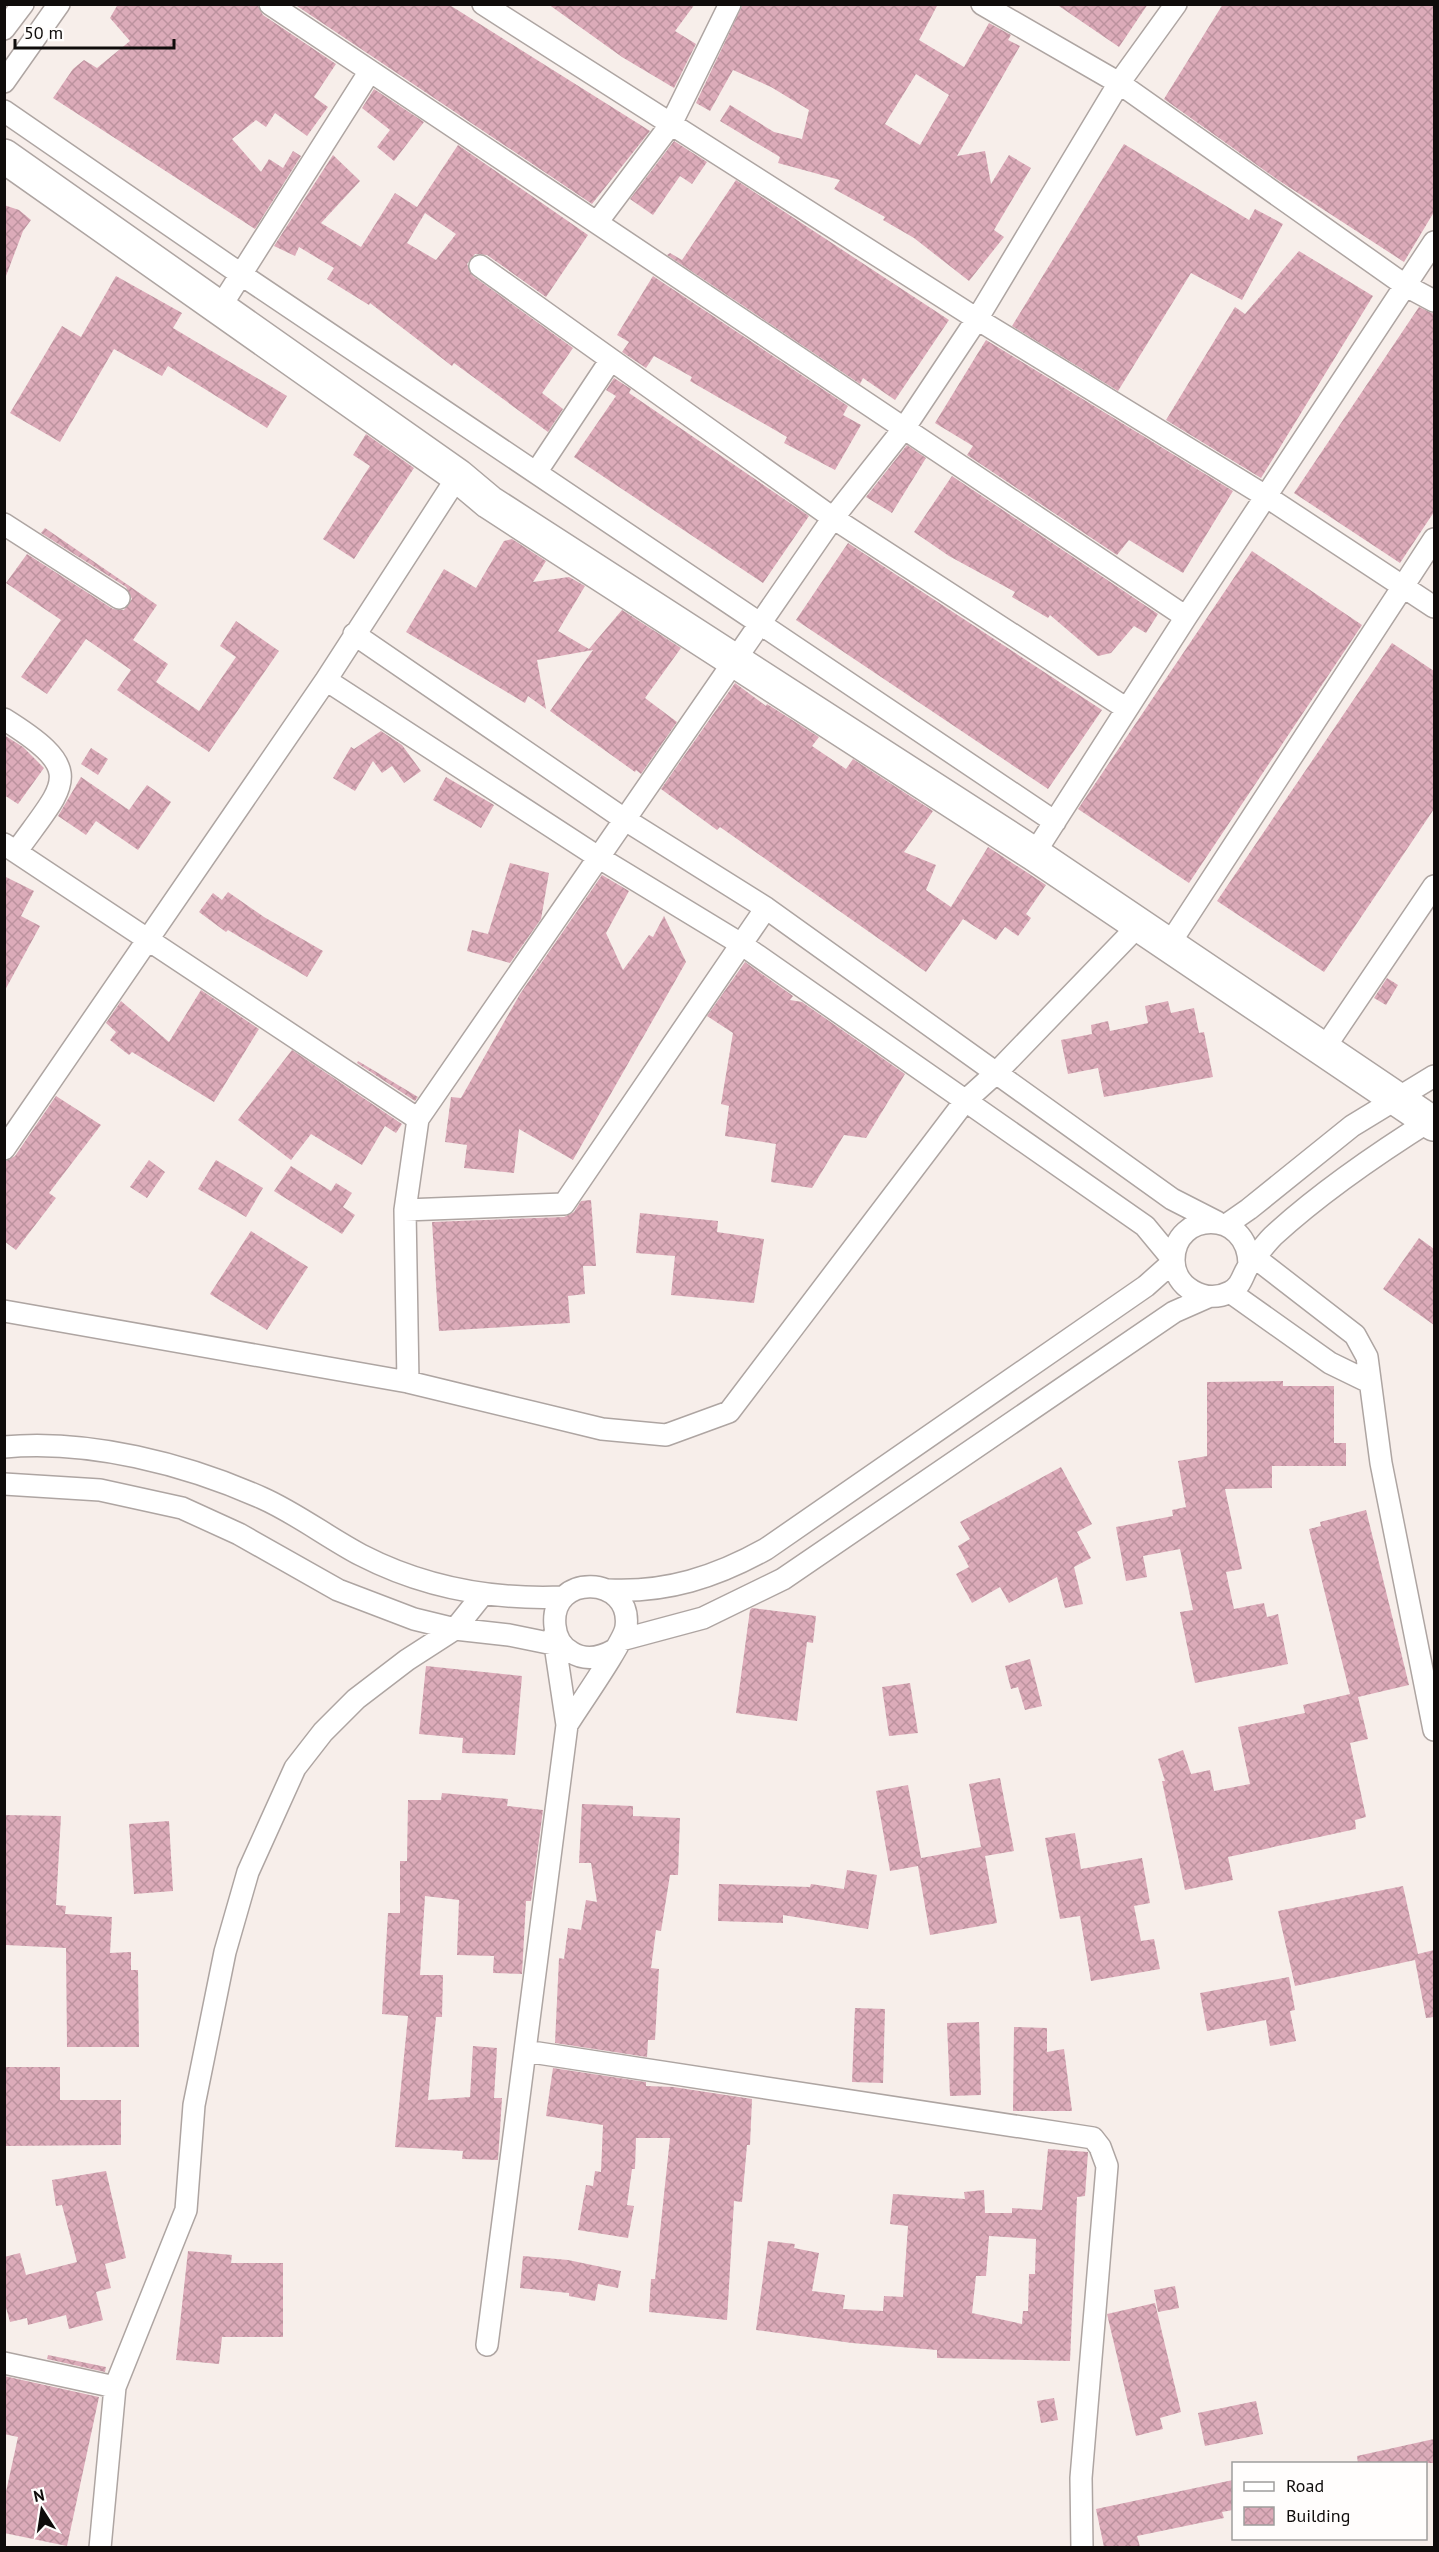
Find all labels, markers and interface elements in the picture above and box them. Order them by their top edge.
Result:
scale bar [15,12,174,50]
text: 50 m [24,21,63,44]
legend [1232,2462,1427,2540]
text: Road [1286,2474,1324,2497]
north arrow [12,2480,72,2540]
text: N [32,2484,46,2506]
text: Building [1286,2504,1350,2527]

